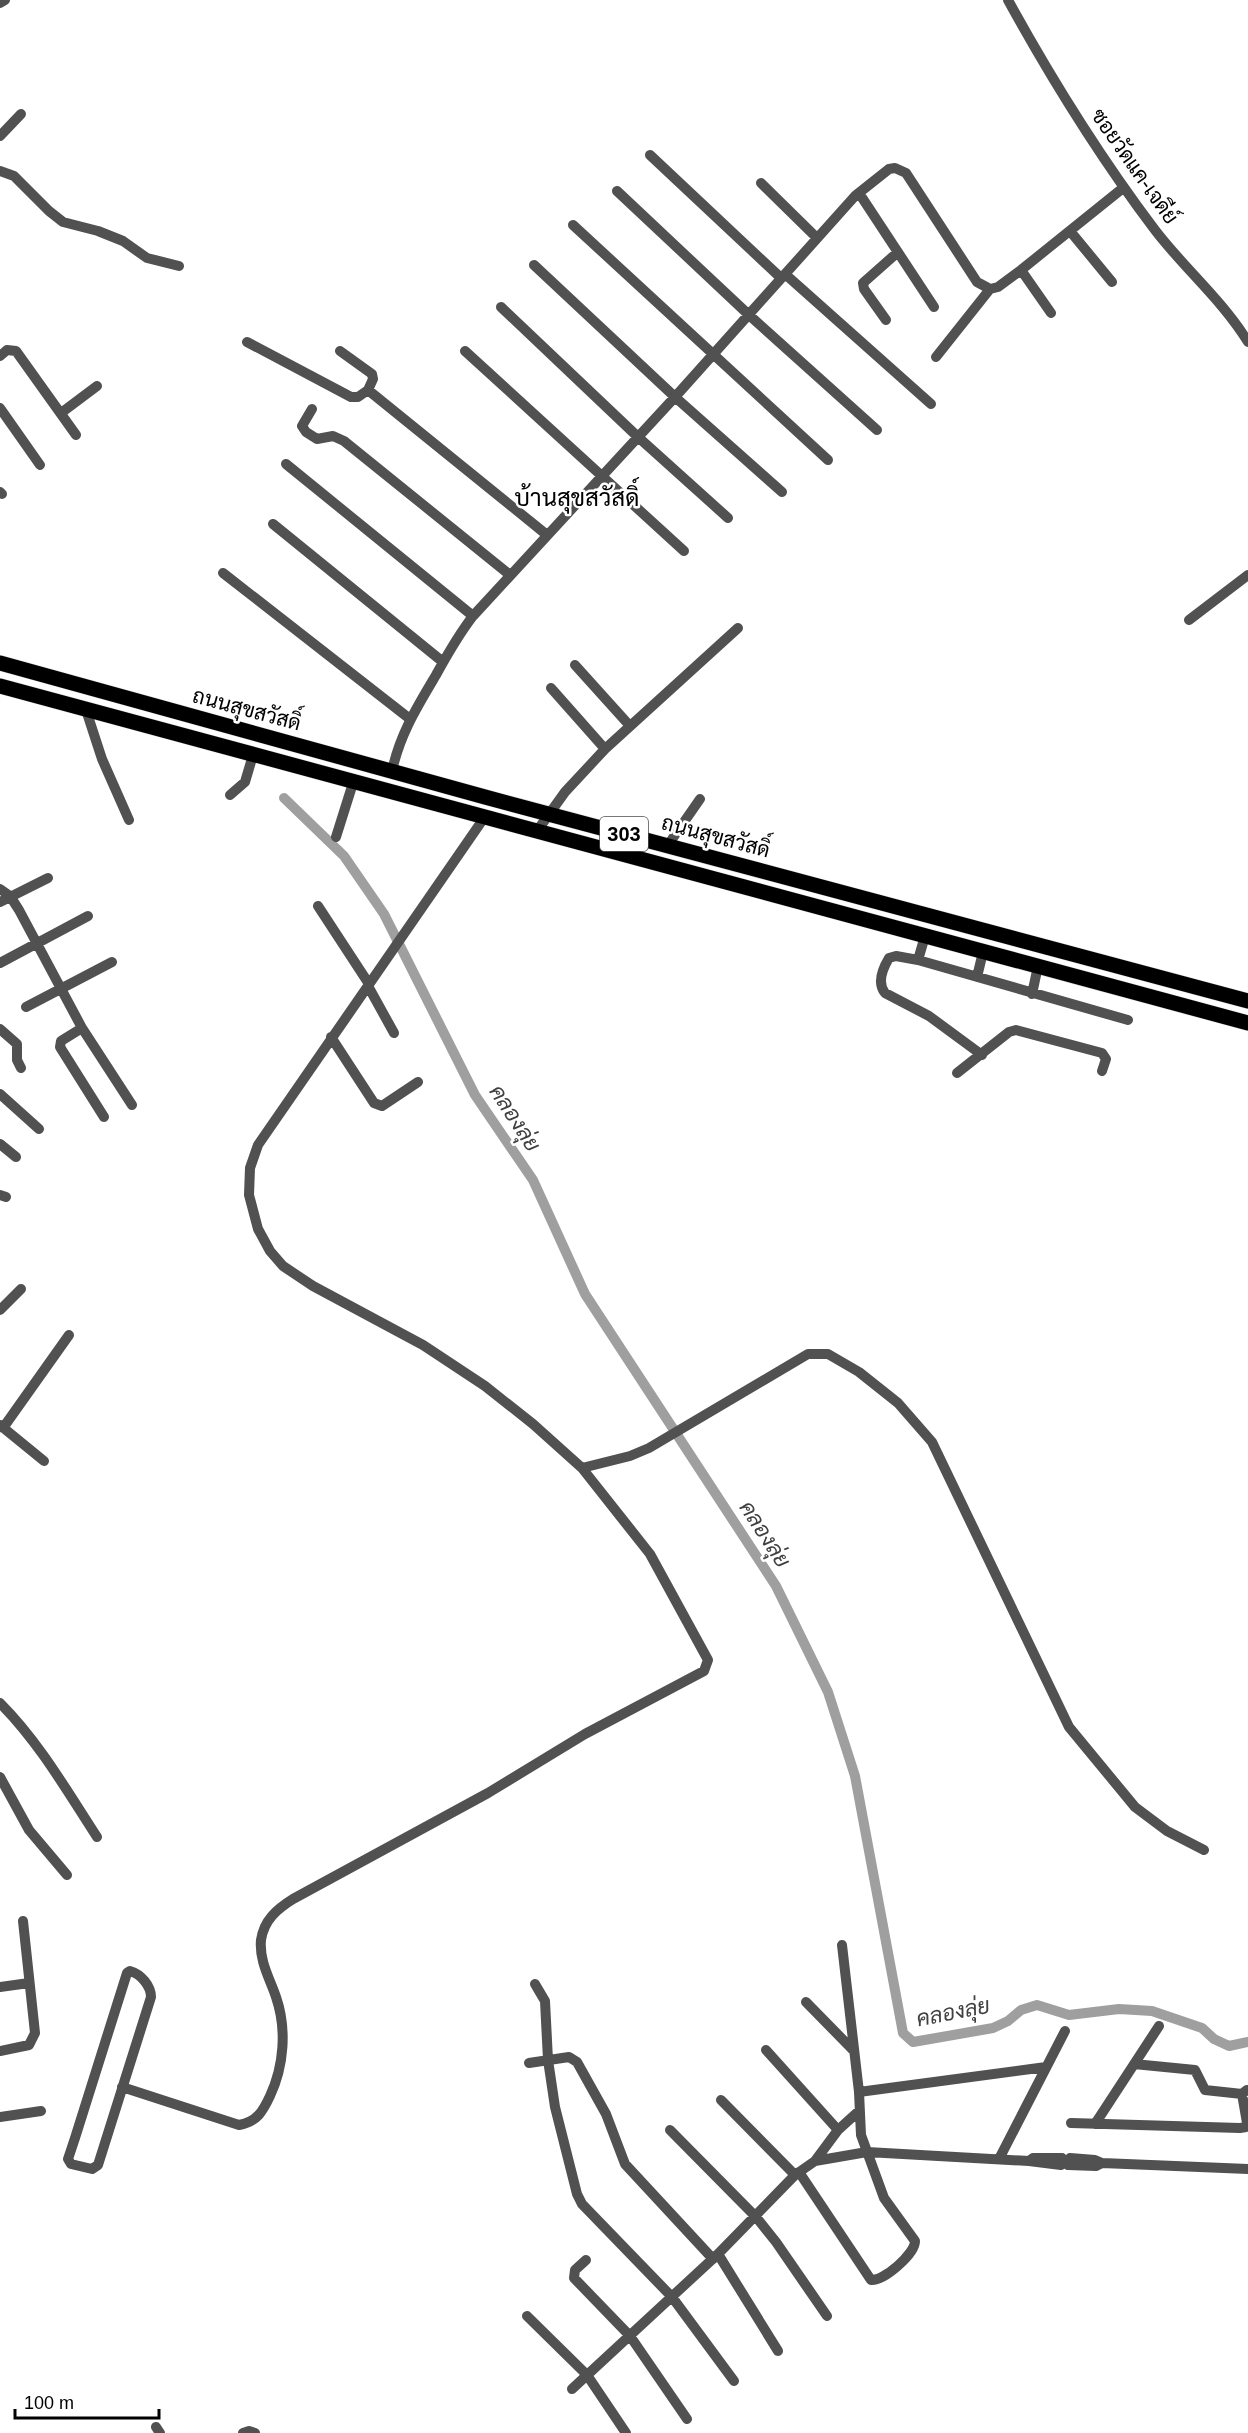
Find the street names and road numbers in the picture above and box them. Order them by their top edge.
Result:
street label: ซอยวัดแค-เจดีย์ [1087,103,1185,228]
street label: ถนนสุขสวัสดิ์ [190,676,306,737]
street label: ถนนสุขสวัสดิ์ [659,803,775,864]
road number: 303 [600,817,648,851]

